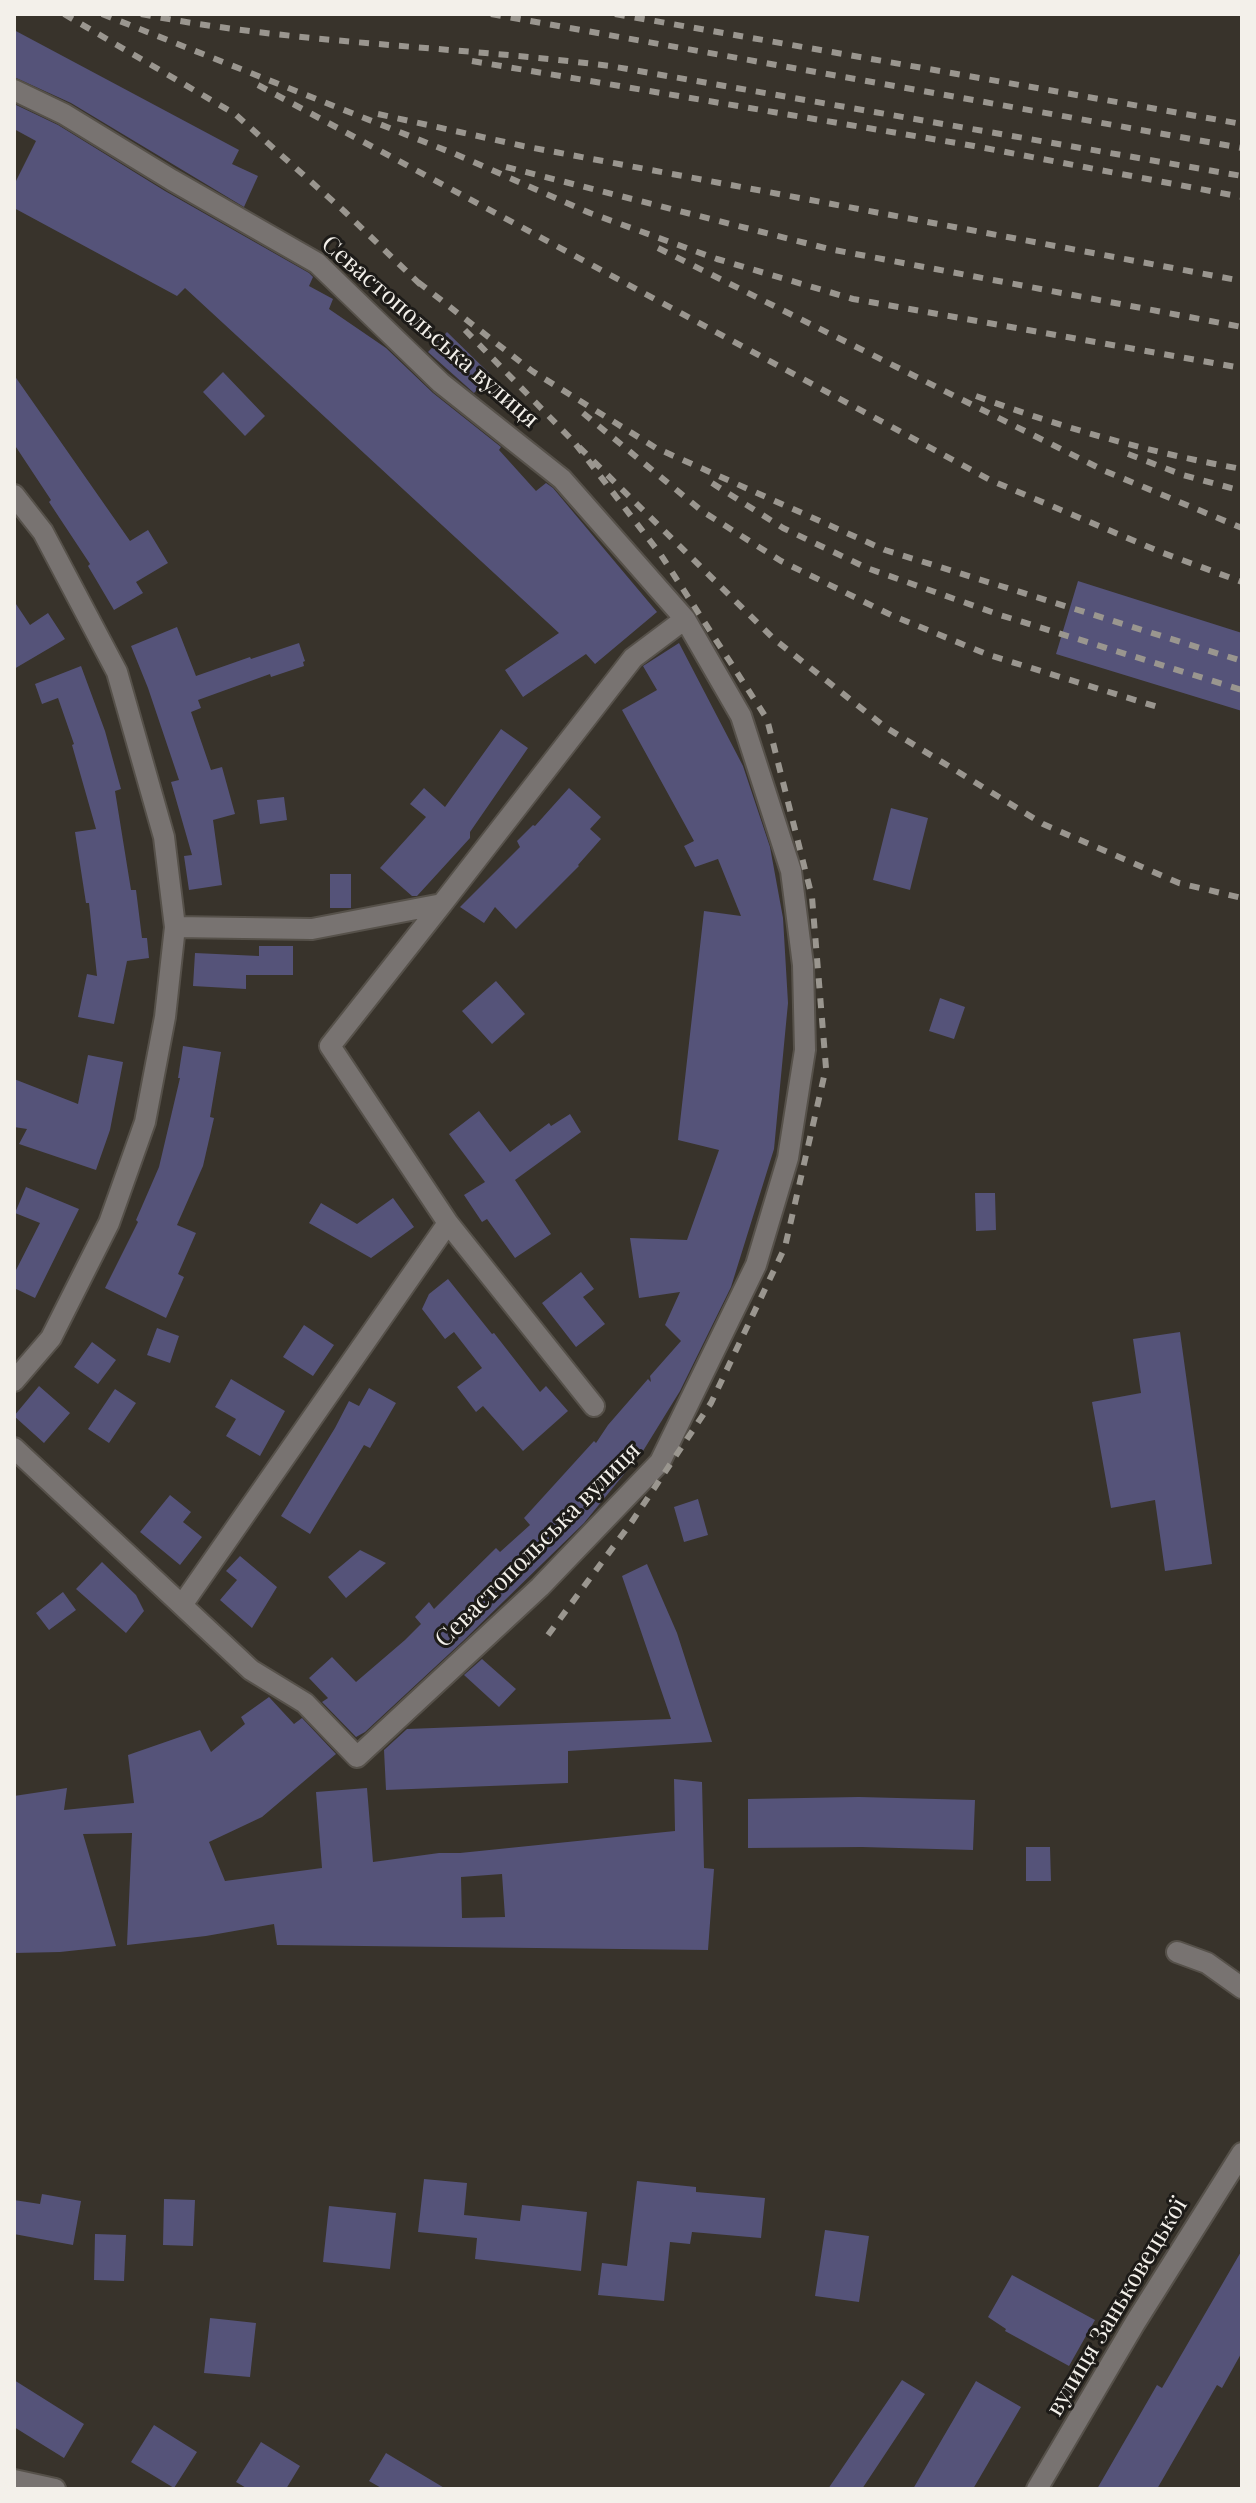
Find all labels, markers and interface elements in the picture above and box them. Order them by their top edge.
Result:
street label: Севастопольська вулиця [315,230,545,434]
street label: Севастопольська вулиця [429,1436,647,1654]
street label: вулиця Заньковецької [1040,2193,1194,2421]

